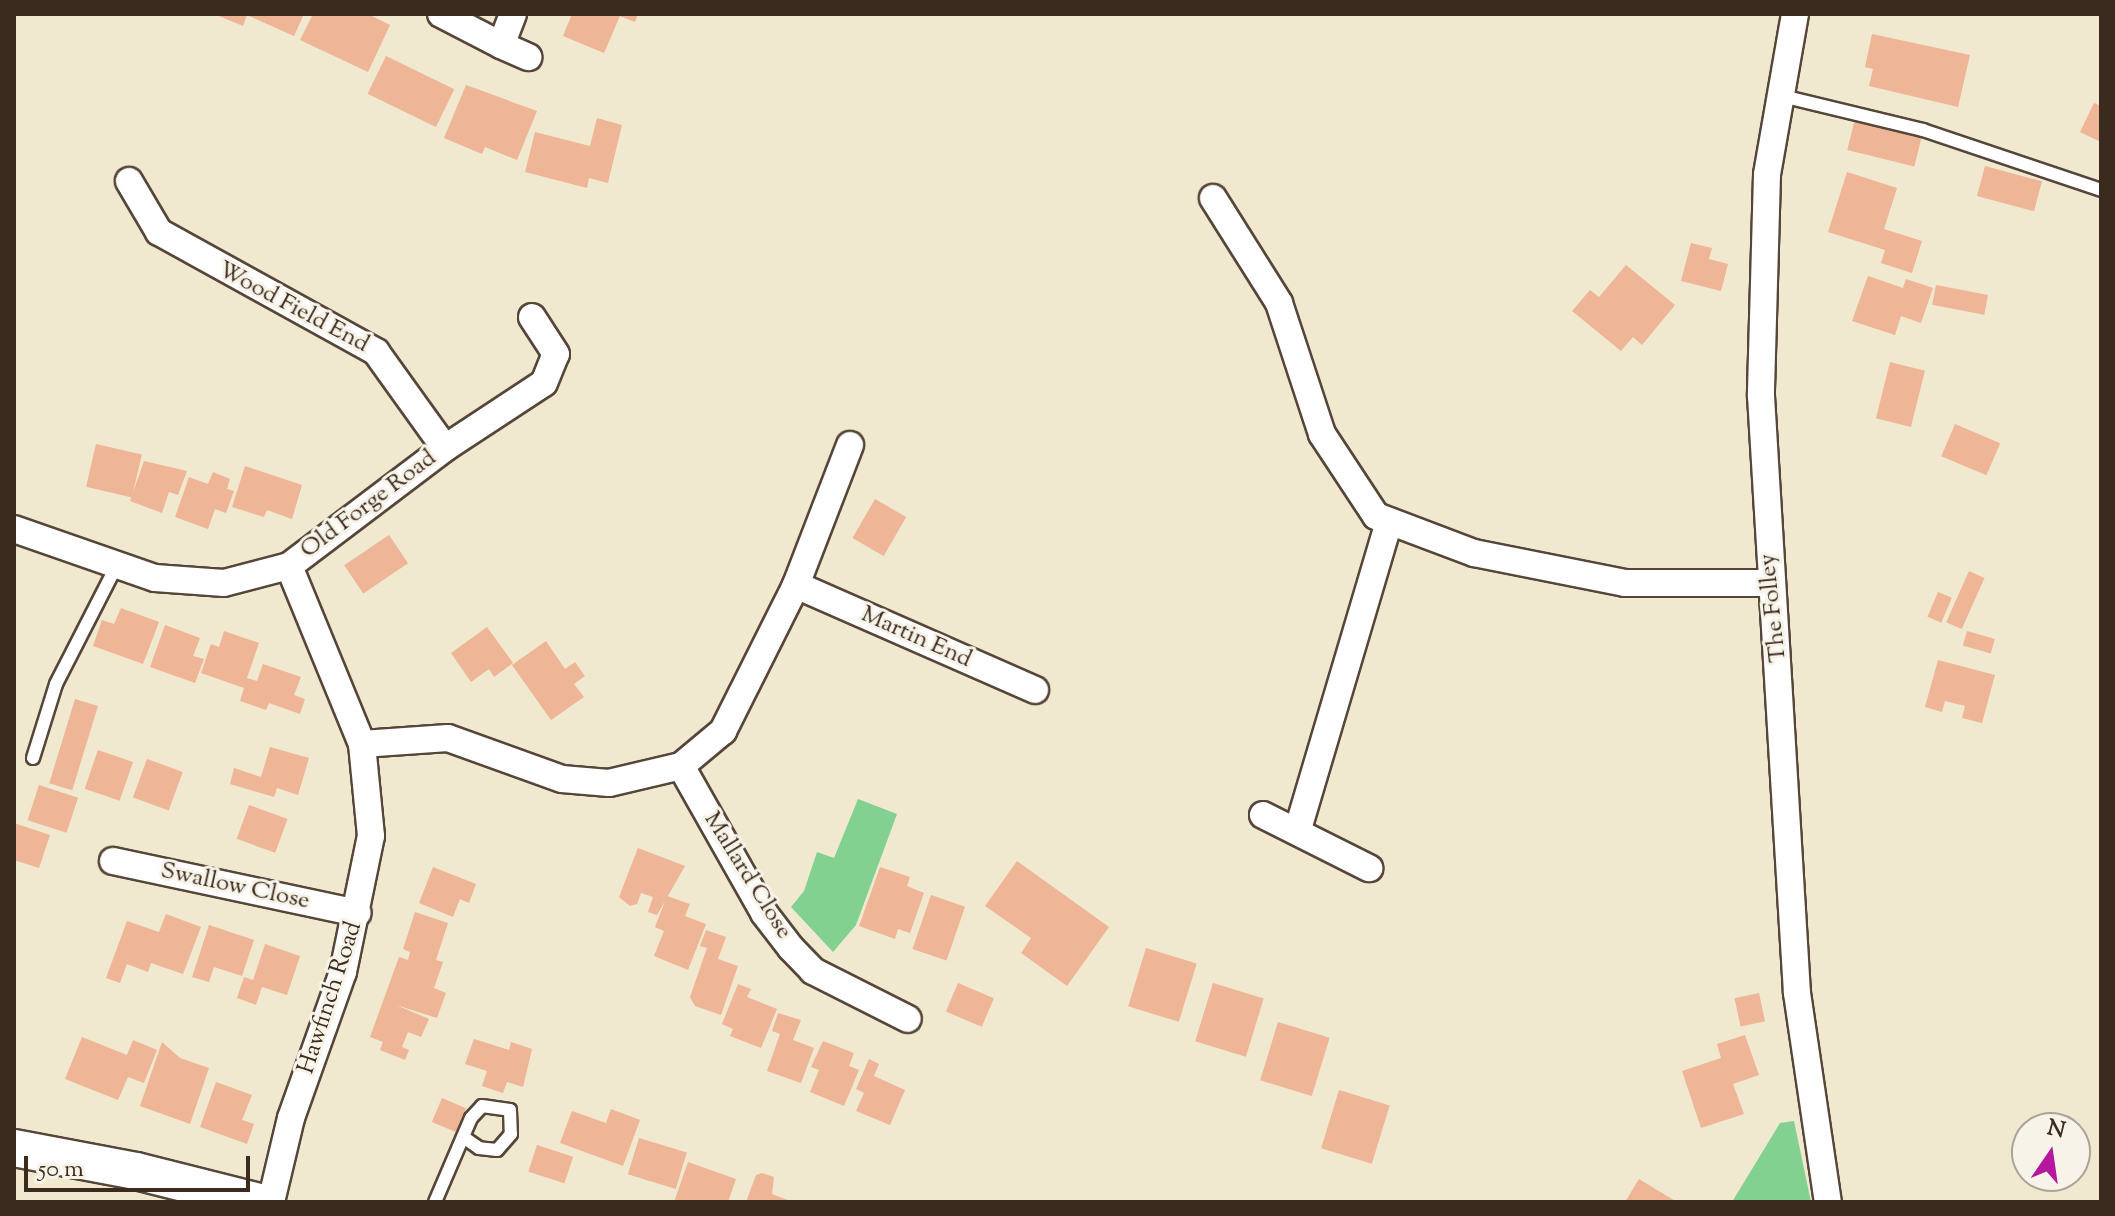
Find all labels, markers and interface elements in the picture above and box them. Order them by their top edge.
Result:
street label: Wood Field End [212,256,374,360]
street label: Old Forge Road [295,445,443,565]
street label: The Folley [1754,552,1794,664]
street label: Martin End [856,601,976,675]
street label: Mallard Close [697,807,797,945]
street label: Swallow Close [158,857,312,917]
street label: Hawfinch Road [293,918,369,1078]
north arrow [2011,1112,2091,1192]
text: N [2044,1113,2068,1148]
scale bar [28,1140,254,1190]
text: 50 m [38,1153,84,1187]

